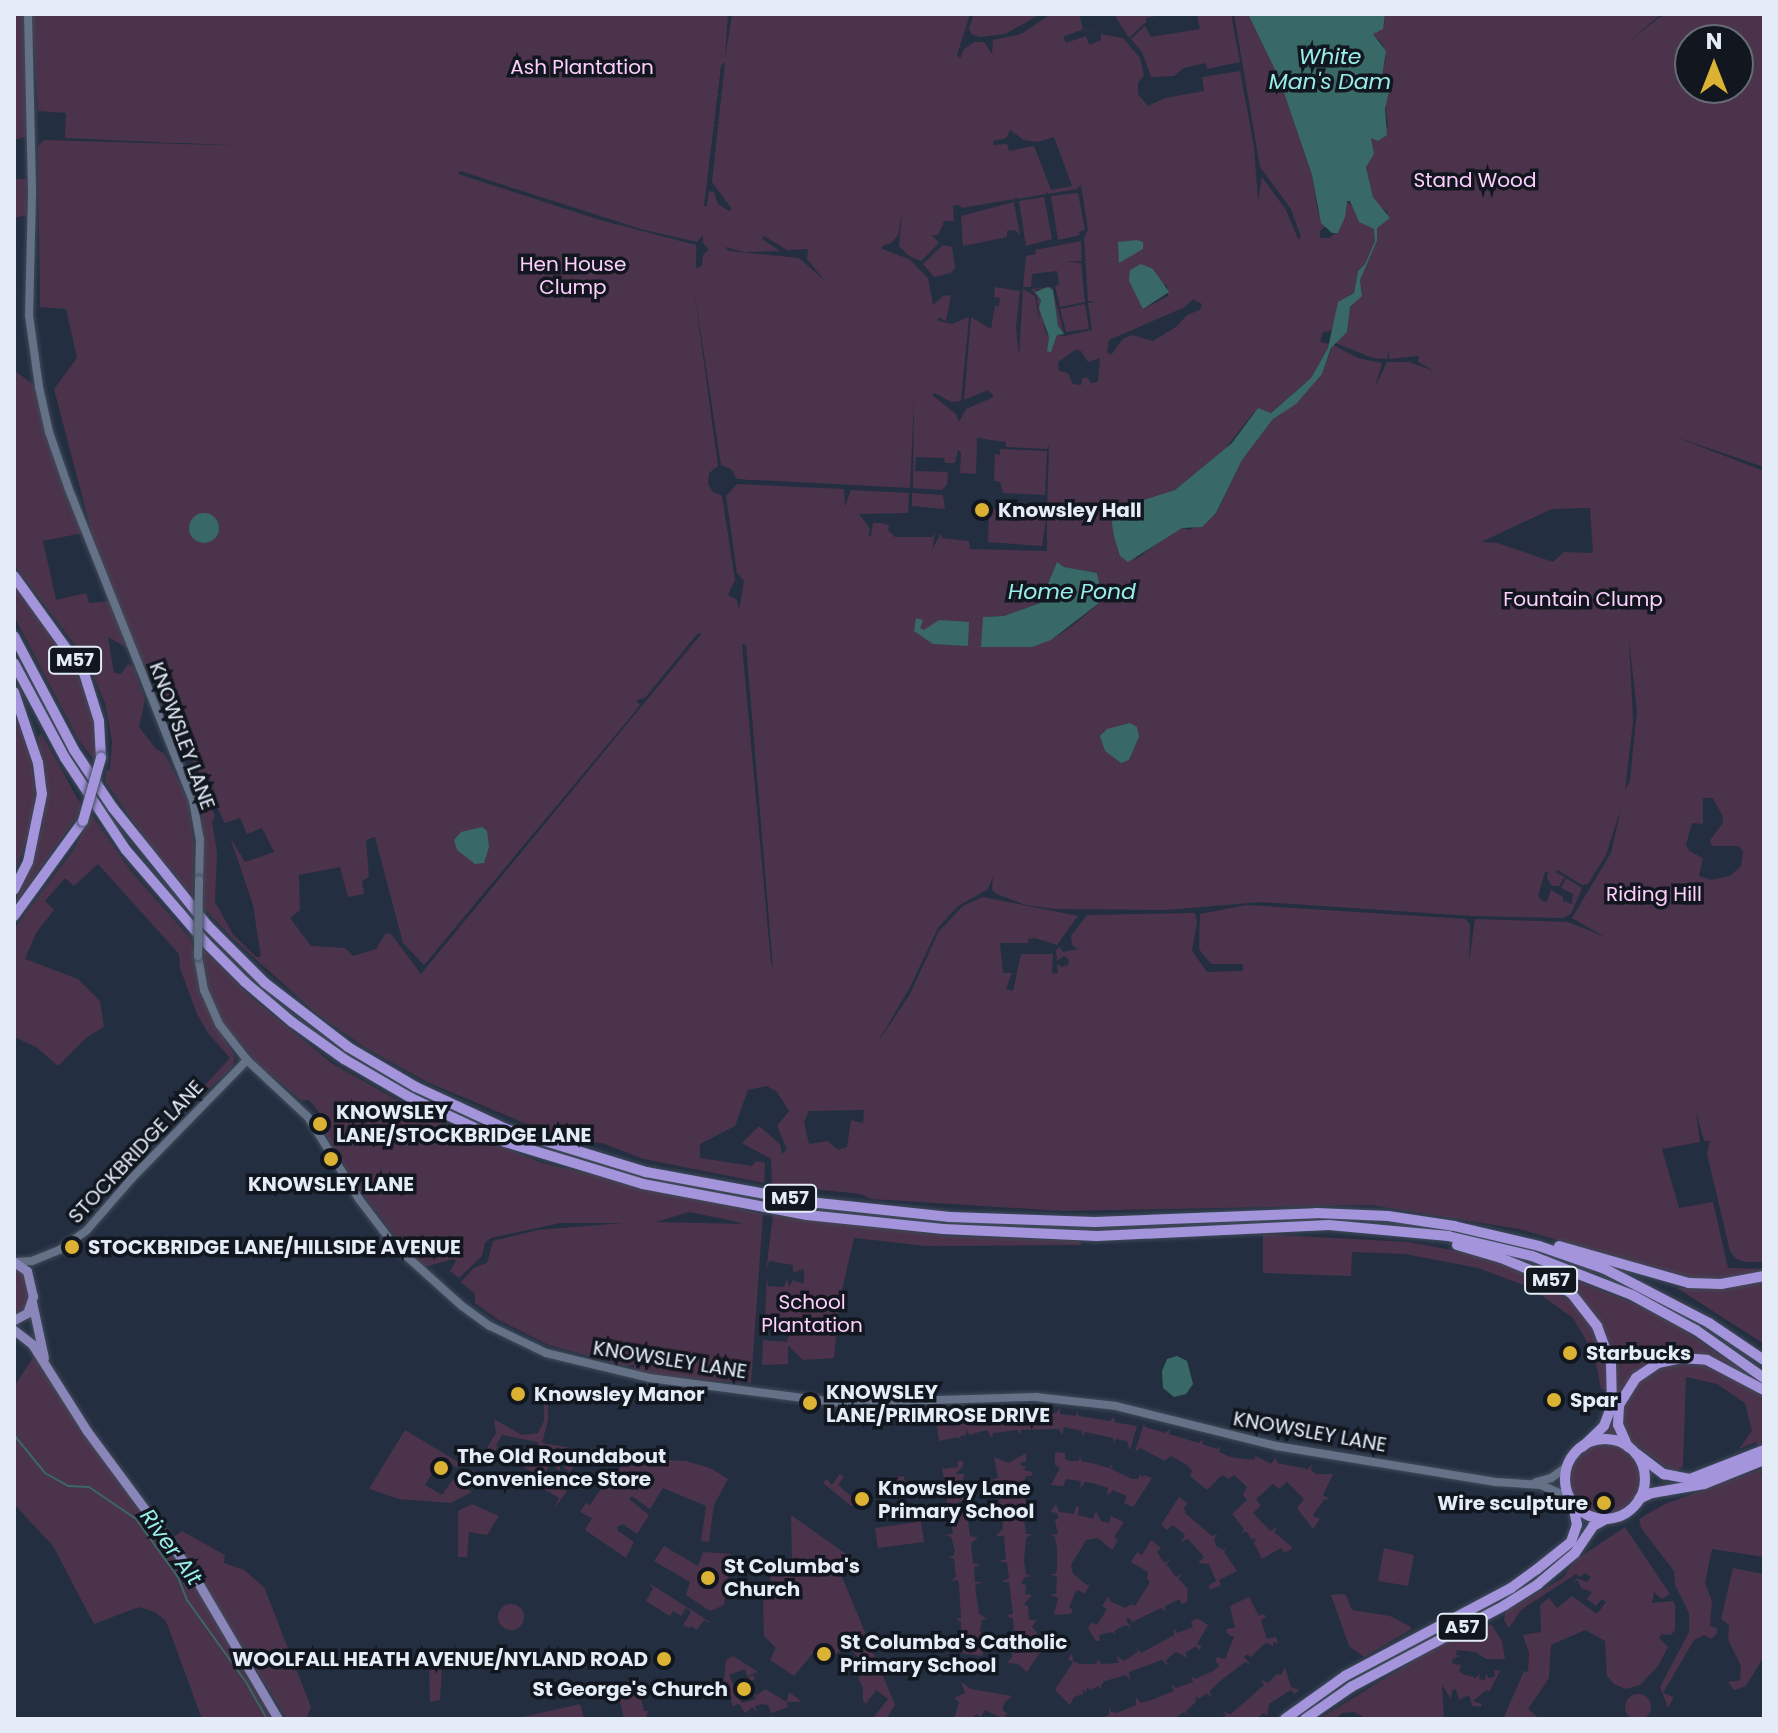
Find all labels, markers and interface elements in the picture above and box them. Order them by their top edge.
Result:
north arrow [1674,24,1754,104]
text: N [1706,26,1722,57]
water label: White Man's Dam [1269,43,1391,94]
park label: Ash Plantation [510,55,654,79]
park label: Stand Wood [1414,168,1536,192]
park label: Hen House Clump [520,252,626,299]
place label: Knowsley Hall [998,498,1142,522]
marker: Knowsley Hall [973,501,991,519]
water label: Home Pond [1008,579,1136,605]
park label: Fountain Clump [1503,587,1663,611]
road number: M57 [47,646,103,674]
street label: KNOWSLEY LANE [144,659,220,813]
park label: Riding Hill [1606,882,1702,906]
street label: STOCKBRIDGE LANE [64,1076,208,1228]
place label: KNOWSLEY LANE/STOCKBRIDGE LANE [336,1100,591,1147]
marker: KNOWSLEY LANE/STOCKBRIDGE LANE [311,1115,329,1133]
marker: KNOWSLEY LANE [322,1150,340,1168]
place label: KNOWSLEY LANE [248,1172,414,1196]
road number: M57 [762,1184,818,1212]
place label: STOCKBRIDGE LANE/HILLSIDE AVENUE [88,1235,461,1259]
marker: STOCKBRIDGE LANE/HILLSIDE AVENUE [63,1238,81,1256]
road number: M57 [1523,1266,1579,1294]
park label: School Plantation [761,1290,863,1337]
street label: KNOWSLEY LANE [591,1336,749,1384]
place label: Starbucks [1586,1341,1691,1365]
marker: Starbucks [1561,1344,1579,1362]
place label: KNOWSLEY LANE/PRIMROSE DRIVE [826,1380,1050,1427]
place label: Knowsley Manor [534,1382,704,1406]
marker: Knowsley Manor [509,1385,527,1403]
place label: Spar [1570,1388,1618,1412]
marker: Spar [1545,1391,1563,1409]
marker: KNOWSLEY LANE/PRIMROSE DRIVE [801,1394,819,1412]
street label: KNOWSLEY LANE [1231,1407,1389,1457]
place label: The Old Roundabout Convenience Store [457,1444,666,1491]
marker: The Old Roundabout Convenience Store [432,1459,450,1477]
place label: Knowsley Lane Primary School [878,1476,1034,1523]
marker: Knowsley Lane Primary School [853,1490,871,1508]
place label: Wire sculpture [1437,1491,1588,1515]
marker: Wire sculpture [1595,1494,1613,1512]
water label: River Alt [135,1504,207,1590]
place label: St Columba's Church [724,1554,860,1601]
marker: St Columba's Church [699,1569,717,1587]
road number: A57 [1436,1613,1488,1641]
place label: St Columba's Catholic Primary School [840,1630,1067,1677]
marker: St Columba's Catholic Primary School [815,1645,833,1663]
place label: WOOLFALL HEATH AVENUE/NYLAND ROAD [232,1647,648,1671]
marker: WOOLFALL HEATH AVENUE/NYLAND ROAD [655,1650,673,1668]
place label: St George's Church [532,1677,728,1701]
marker: St George's Church [735,1680,753,1698]

